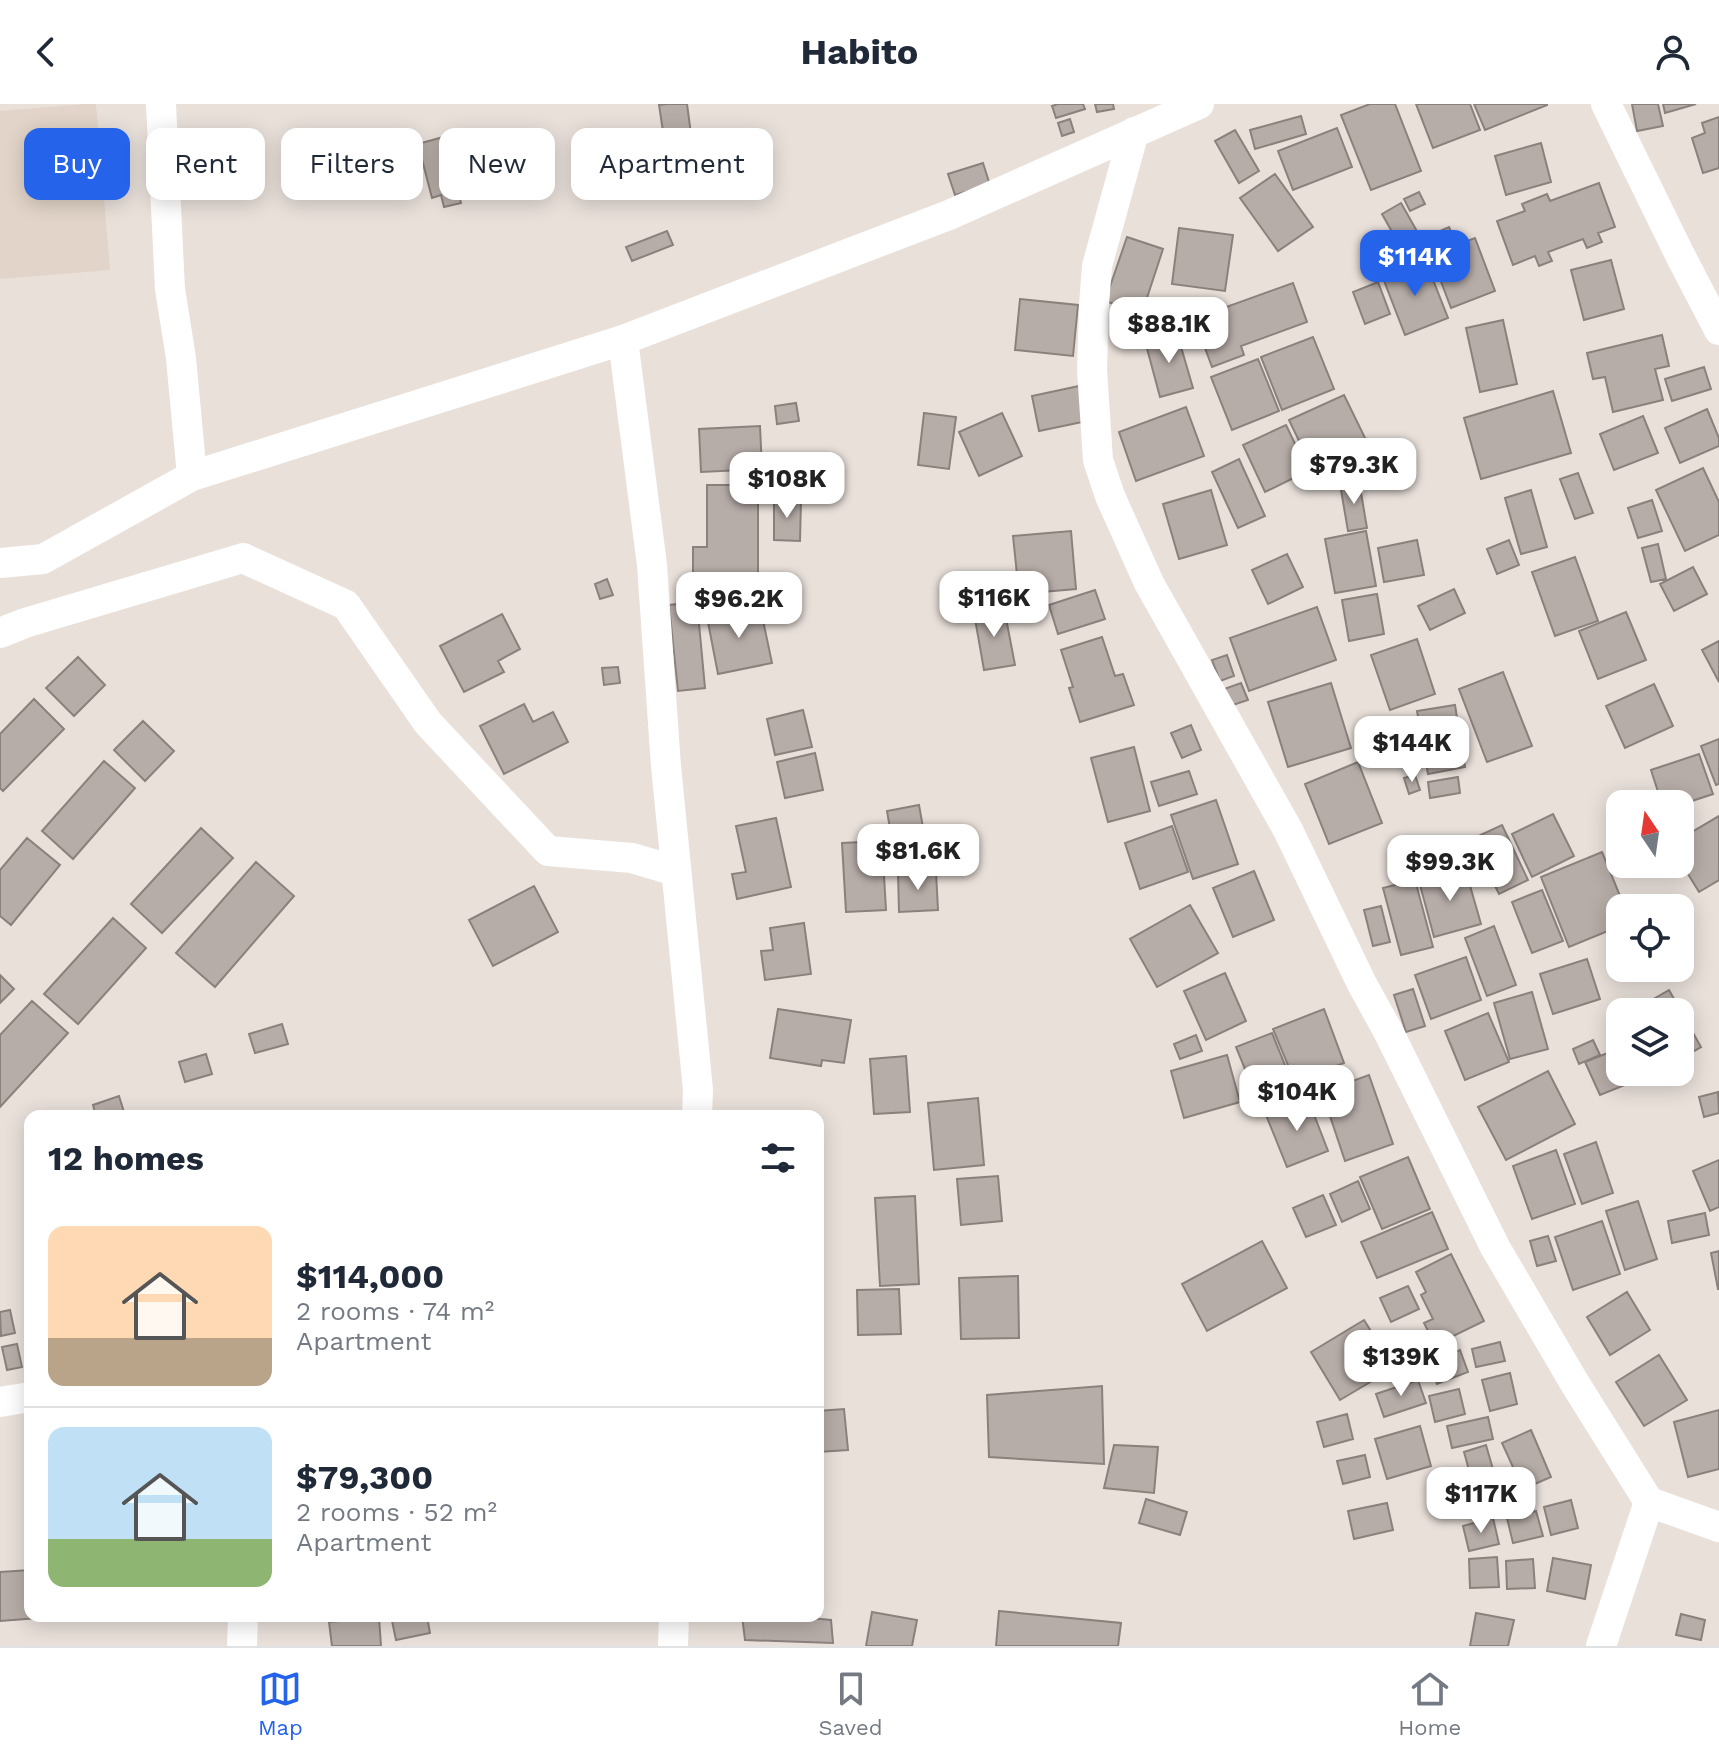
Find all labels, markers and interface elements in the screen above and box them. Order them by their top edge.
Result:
icon: back [24,30,68,74]
icon: person [1651,30,1695,74]
text: Habito [801,31,918,73]
chip: Buy [24,128,130,200]
chip: Rent [146,128,265,200]
chip: Filters [281,128,423,200]
chip: New [439,128,555,200]
chip: Apartment [571,128,773,200]
pin: $114K [1359,230,1471,298]
text: $114K [1378,241,1452,271]
pin: $88.1K [1104,297,1234,365]
text: $88.1K [1127,308,1211,338]
pin: $79.3K [1289,438,1419,506]
text: $79.3K [1309,449,1399,479]
pin: $108K [731,452,843,520]
text: $108K [748,463,826,493]
pin: $116K [938,571,1050,639]
pin: $96.2K [674,572,804,640]
text: $116K [957,582,1031,612]
text: $96.2K [694,583,784,613]
pin: $144K [1356,716,1468,784]
text: $144K [1372,727,1452,757]
north arrow [1606,790,1694,878]
map controls [1606,790,1694,1086]
pin: $81.6K [853,824,983,892]
text: $81.6K [875,835,961,865]
pin: $99.3K [1385,835,1515,903]
text: $99.3K [1405,846,1495,876]
button: locate [1606,894,1694,982]
button: layers [1606,998,1694,1086]
pin: $104K [1241,1065,1353,1133]
text: $104K [1257,1076,1337,1106]
icon: filters [756,1136,800,1180]
text: 12 homes [48,1138,204,1178]
text: $114,000 [296,1256,444,1296]
icon: home [112,1258,208,1354]
text: 2 rooms · 74 m² [296,1296,494,1326]
text: Apartment [296,1326,432,1356]
pin: $139K [1345,1330,1457,1398]
text: $139K [1362,1341,1440,1371]
text: $79,300 [296,1457,433,1497]
icon: home [112,1459,208,1555]
pin: $117K [1425,1467,1537,1535]
text: $117K [1445,1478,1517,1508]
text: 2 rooms · 52 m² [296,1497,497,1527]
text: Apartment [296,1527,432,1557]
tab: Map [258,1667,303,1740]
tab: Saved [819,1667,882,1740]
tab: Home [1398,1667,1461,1740]

